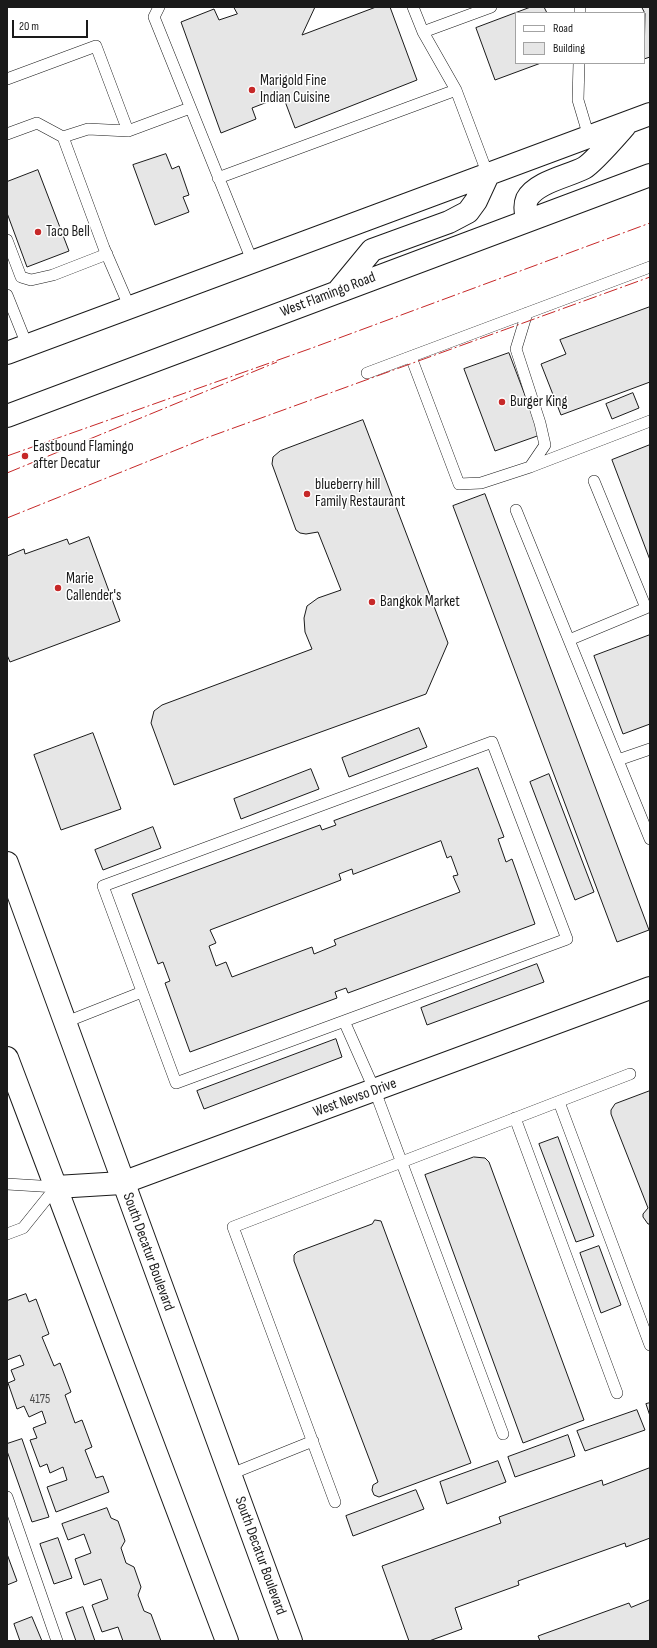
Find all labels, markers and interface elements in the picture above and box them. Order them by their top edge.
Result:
scale bar [14,12,90,38]
legend [515,12,645,64]
text: 20 m [19,19,39,34]
text: Road [553,21,573,36]
text: Building [553,41,585,56]
place label: Marigold Fine Indian Cuisine [260,72,330,107]
marker: Marigold Fine Indian Cuisine [247,85,257,95]
place label: Taco Bell [46,223,90,241]
marker: Taco Bell [33,227,43,237]
street label: West Flamingo Road [278,269,378,321]
place label: Burger King [510,393,568,411]
marker: Burger King [497,397,507,407]
place label: Eastbound Flamingo after Decatur [33,438,134,473]
marker: Eastbound Flamingo after Decatur [20,451,30,461]
place label: blueberry hill Family Restaurant [315,476,405,511]
marker: blueberry hill Family Restaurant [302,489,312,499]
place label: Marie Callender's [66,570,121,605]
marker: Marie Callender's [53,583,63,593]
place label: Bangkok Market [380,593,460,611]
marker: Bangkok Market [367,597,377,607]
street label: West Nevso Drive [311,1075,399,1121]
street label: South Decatur Boulevard [118,1190,178,1314]
house number: 4175 [30,1392,50,1408]
street label: South Decatur Boulevard [230,1494,290,1618]

